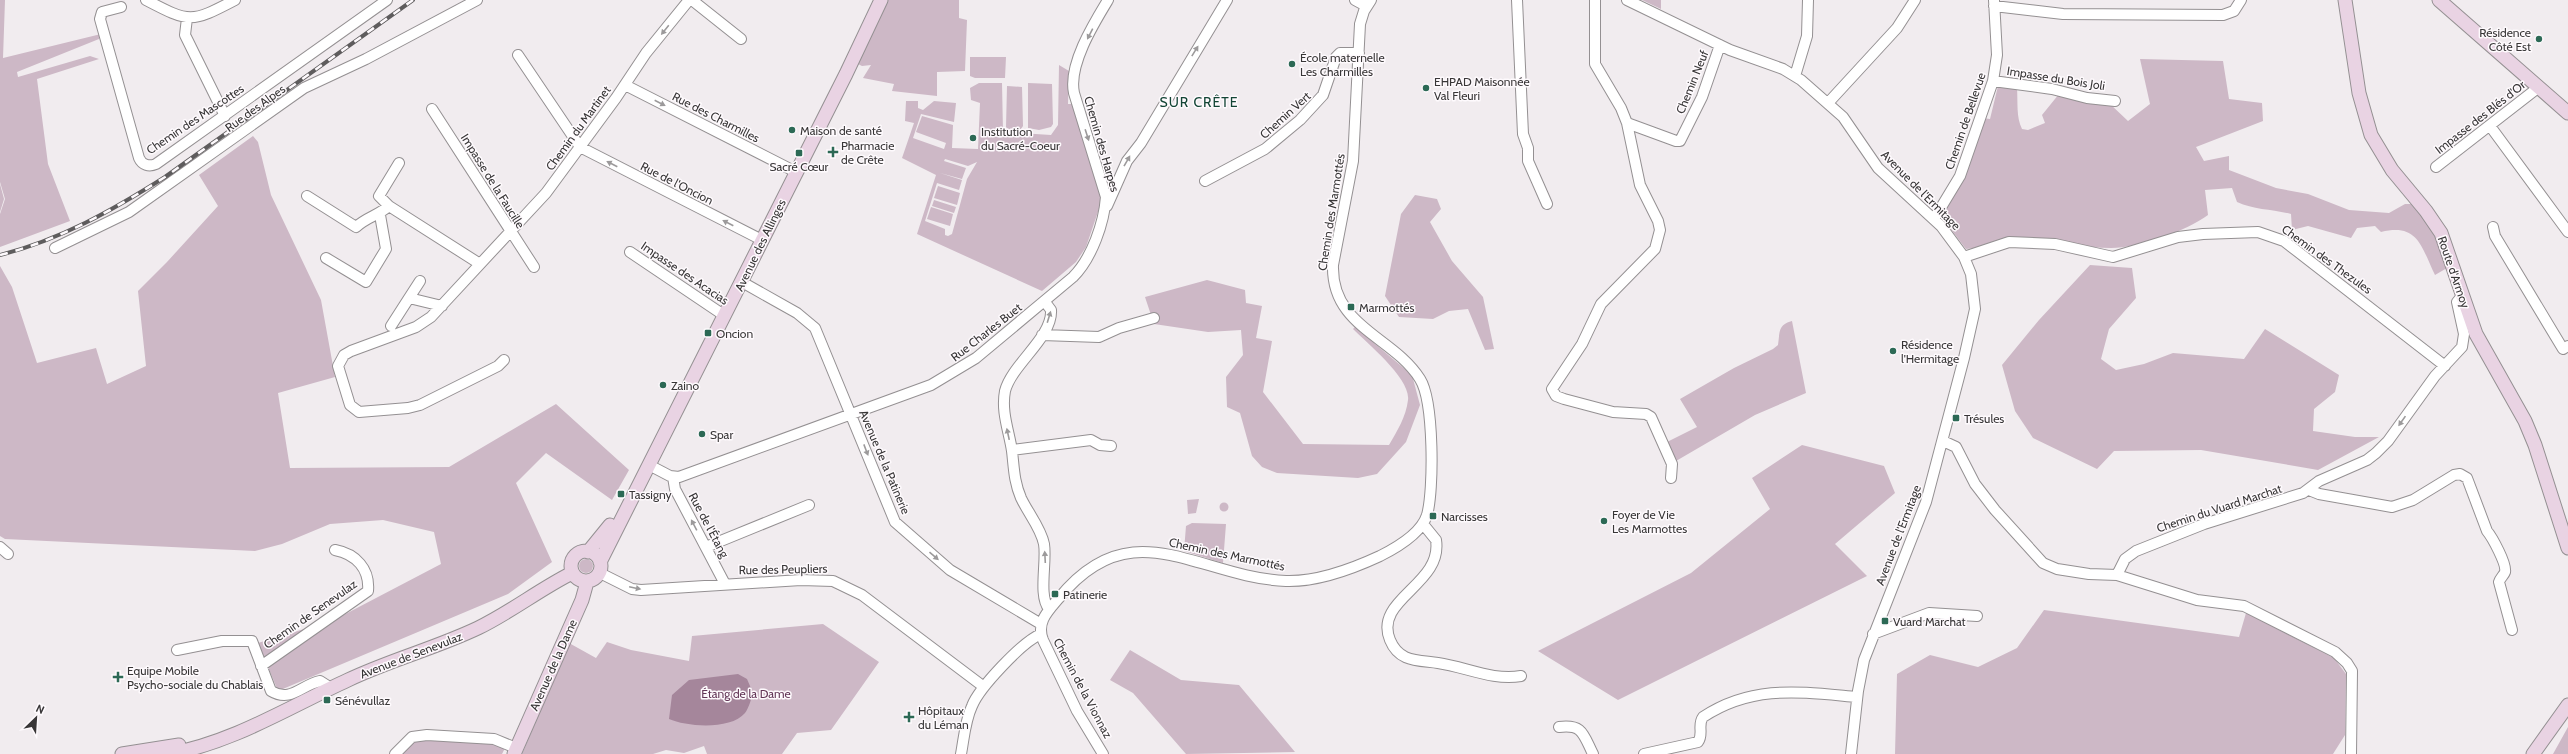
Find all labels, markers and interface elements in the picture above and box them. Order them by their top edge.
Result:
one-way arrow [660,25,669,36]
place label: Résidence Côté Est [2479,25,2531,54]
one-way arrow [1087,29,1093,40]
marker: Résidence Côté Est [2534,34,2544,44]
one-way arrow [1191,46,1199,56]
street label: Chemin Neuf [1672,48,1712,116]
place label: École maternelle Les Charmilles [1300,50,1385,79]
marker: École maternelle Les Charmilles [1287,59,1297,69]
street label: Impasse du Bois Joli [2006,63,2106,93]
street label: Chemin de Bellevue [1941,71,1989,171]
place label: EHPAD Maisonnée Val Fleuri [1434,74,1530,103]
street label: Impasse des Blés d'Or [2432,77,2528,157]
street label: Chemin des Mascottes [143,81,247,157]
street label: Rue des Alpes [222,81,288,135]
street label: Chemin du Martinet [542,83,614,173]
marker: EHPAD Maisonnée Val Fleuri [1421,83,1431,93]
street label: Chemin Vert [1257,88,1313,142]
street label: Rue des Charmilles [670,89,762,145]
district label: SUR CRÊTE [1160,93,1238,111]
street label: Chemin des Harpes [1081,94,1123,194]
one-way arrow [654,100,666,106]
place label: Maison de santé [800,123,882,138]
place label: Institution du Sacré-Coeur [981,124,1060,153]
marker: Maison de santé [787,125,797,135]
one-way arrow [1084,130,1090,142]
street label: Impasse de la Faucille [458,131,528,231]
marker: Institution du Sacré-Coeur [968,133,978,143]
place label: Pharmacie de Crête [841,138,894,167]
marker: Pharmacie de Crête [828,147,838,157]
street label: Avenue de l'Ermitage [1878,147,1964,233]
marker: Sacré Cœur [794,148,804,158]
street label: Chemin des Marmottés [1314,152,1348,272]
one-way arrow [1124,155,1131,167]
street label: Rue de l'Oncion [638,158,716,208]
place label: Sacré Cœur [770,159,829,174]
one-way arrow [606,161,617,168]
street label: Avenue des Allinges [731,197,789,293]
one-way arrow [722,220,733,226]
street label: Chemin des Thezules [2279,221,2375,297]
street label: Route d'Armoy [2435,234,2473,310]
street label: Impasse des Acacias [638,238,732,308]
street label: Rue Charles Buet [948,300,1024,364]
place label: Marmottés [1359,300,1414,315]
marker: Marmottés [1346,302,1356,312]
one-way arrow [1046,311,1052,323]
place label: Oncion [716,326,753,341]
marker: Oncion [703,328,713,338]
place label: Résidence l'Hermitage [1901,337,1959,366]
marker: Résidence l'Hermitage [1888,346,1898,356]
place label: Zaino [671,378,699,393]
marker: Zaino [658,380,668,390]
street label: Avenue de la Patinerie [856,408,914,516]
place label: Trésules [1964,411,2004,426]
marker: Trésules [1951,413,1961,423]
one-way arrow [2398,415,2406,426]
place label: Spar [710,427,733,442]
one-way arrow [1005,428,1011,440]
marker: Spar [697,429,707,439]
one-way arrow [863,445,869,457]
street label: Chemin du Vuard Marchat [2154,481,2284,535]
street label: Avenue de l'Ermitage [1872,483,1924,587]
place label: Tassigny [629,487,671,502]
marker: Tassigny [616,489,626,499]
street label: Rue de l'Étang [686,490,733,561]
place label: Foyer de Vie Les Marmottes [1612,507,1687,536]
place label: Narcisses [1441,509,1488,524]
marker: Narcisses [1428,511,1438,521]
marker: Foyer de Vie Les Marmottes [1599,516,1609,526]
one-way arrow [691,519,698,530]
street label: Chemin des Marmottés [1168,534,1286,574]
one-way arrow [1042,550,1048,563]
one-way arrow [929,552,939,561]
street label: Rue des Peupliers [738,561,828,577]
street label: Chemin de Senevulaz [260,576,360,652]
one-way arrow [629,586,641,592]
place label: Patinerie [1063,587,1107,602]
marker: Patinerie [1050,589,1060,599]
place label: Vuard Marchat [1893,614,1966,629]
marker: Vuard Marchat [1880,616,1890,626]
street label: Avenue de la Dame [526,617,580,713]
street label: Avenue de Senevulaz [358,628,465,681]
street label: Chemin de la Vionnaz [1050,635,1116,741]
place label: Equipe Mobile Psycho-sociale du Chablais [127,663,263,692]
marker: Equipe Mobile Psycho-sociale du Chablais [112,671,124,683]
park label: Étang de la Dame [701,686,791,701]
place label: Sénévullaz [335,693,391,708]
marker: Sénévullaz [322,695,332,705]
north arrow [16,698,56,738]
text: N [34,701,47,717]
place label: Hôpitaux du Léman [918,703,969,732]
marker: Hôpitaux du Léman [903,711,915,723]

